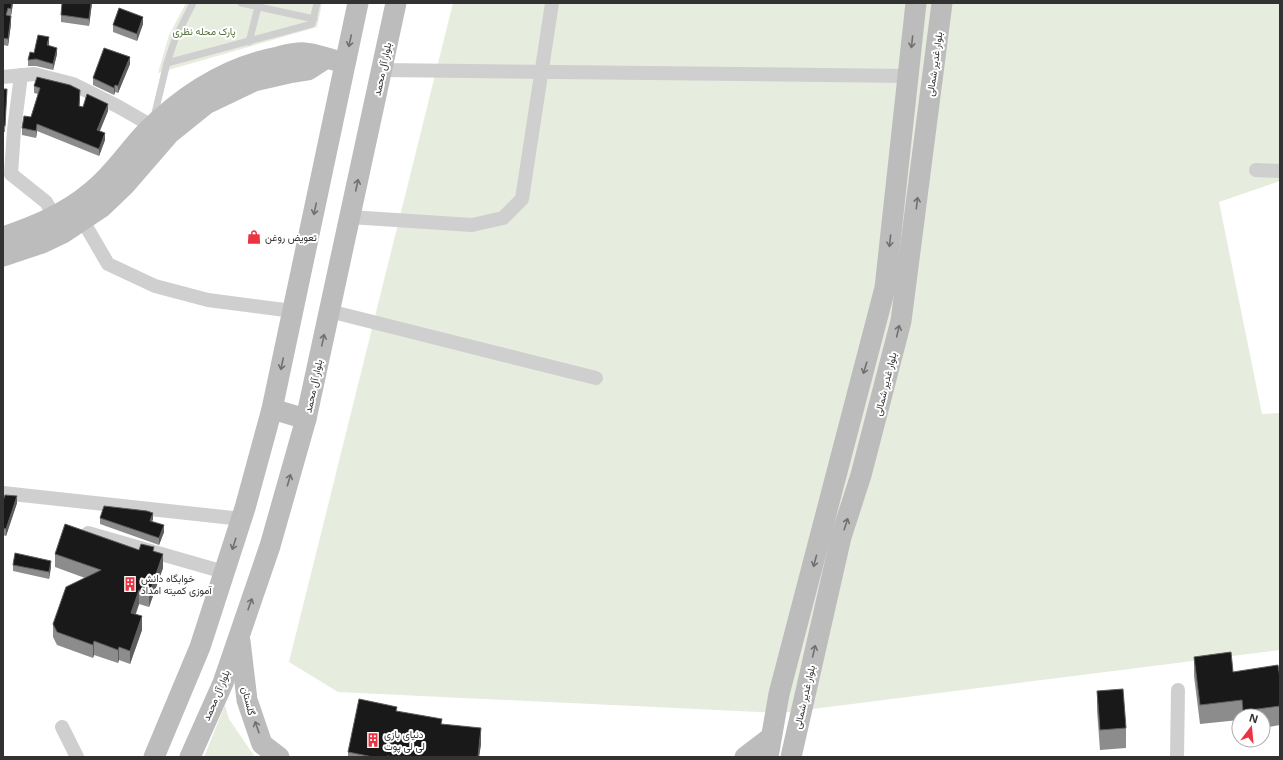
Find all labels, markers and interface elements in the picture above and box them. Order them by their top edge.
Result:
park label: پارک محله نظری [172,24,236,39]
street label: بلوار غدیر شمالی [923,31,945,97]
one-way arrow [346,34,354,47]
one-way arrow [908,35,915,48]
street label: بلوار آل محمد [370,41,394,97]
one-way arrow [353,179,361,192]
one-way arrow [913,197,921,210]
one-way arrow [310,203,318,216]
shop icon: تعویض روغن [246,229,262,245]
place label: تعویض روغن [265,230,317,244]
one-way arrow [887,234,894,247]
one-way arrow [895,325,903,338]
one-way arrow [320,334,328,347]
street label: بلوار غدیر شمالی [870,351,900,417]
one-way arrow [277,357,285,370]
street label: بلوار آل محمد [301,358,325,414]
one-way arrow [861,361,868,374]
one-way arrow [286,473,293,486]
one-way arrow [842,519,850,531]
one-way arrow [230,537,237,550]
one-way arrow [811,555,818,568]
place label: خوابگاه دانش آموزی کمیته امداد [141,571,212,597]
building icon: خوابگاه دانش آموزی کمیته امداد [122,576,138,592]
one-way arrow [247,598,255,610]
one-way arrow [811,644,819,657]
street label: بلوار غدیر شمالی [790,664,818,730]
street label: بلوار آل محمد [199,667,233,723]
street label: گلستان [239,685,259,717]
north arrow [1231,708,1271,748]
text: N [1248,709,1260,726]
one-way arrow [252,722,260,734]
place label: دنیای بازی لی لی پوت [384,727,425,754]
building icon: دنیای بازی لی لی پوت [365,732,381,748]

